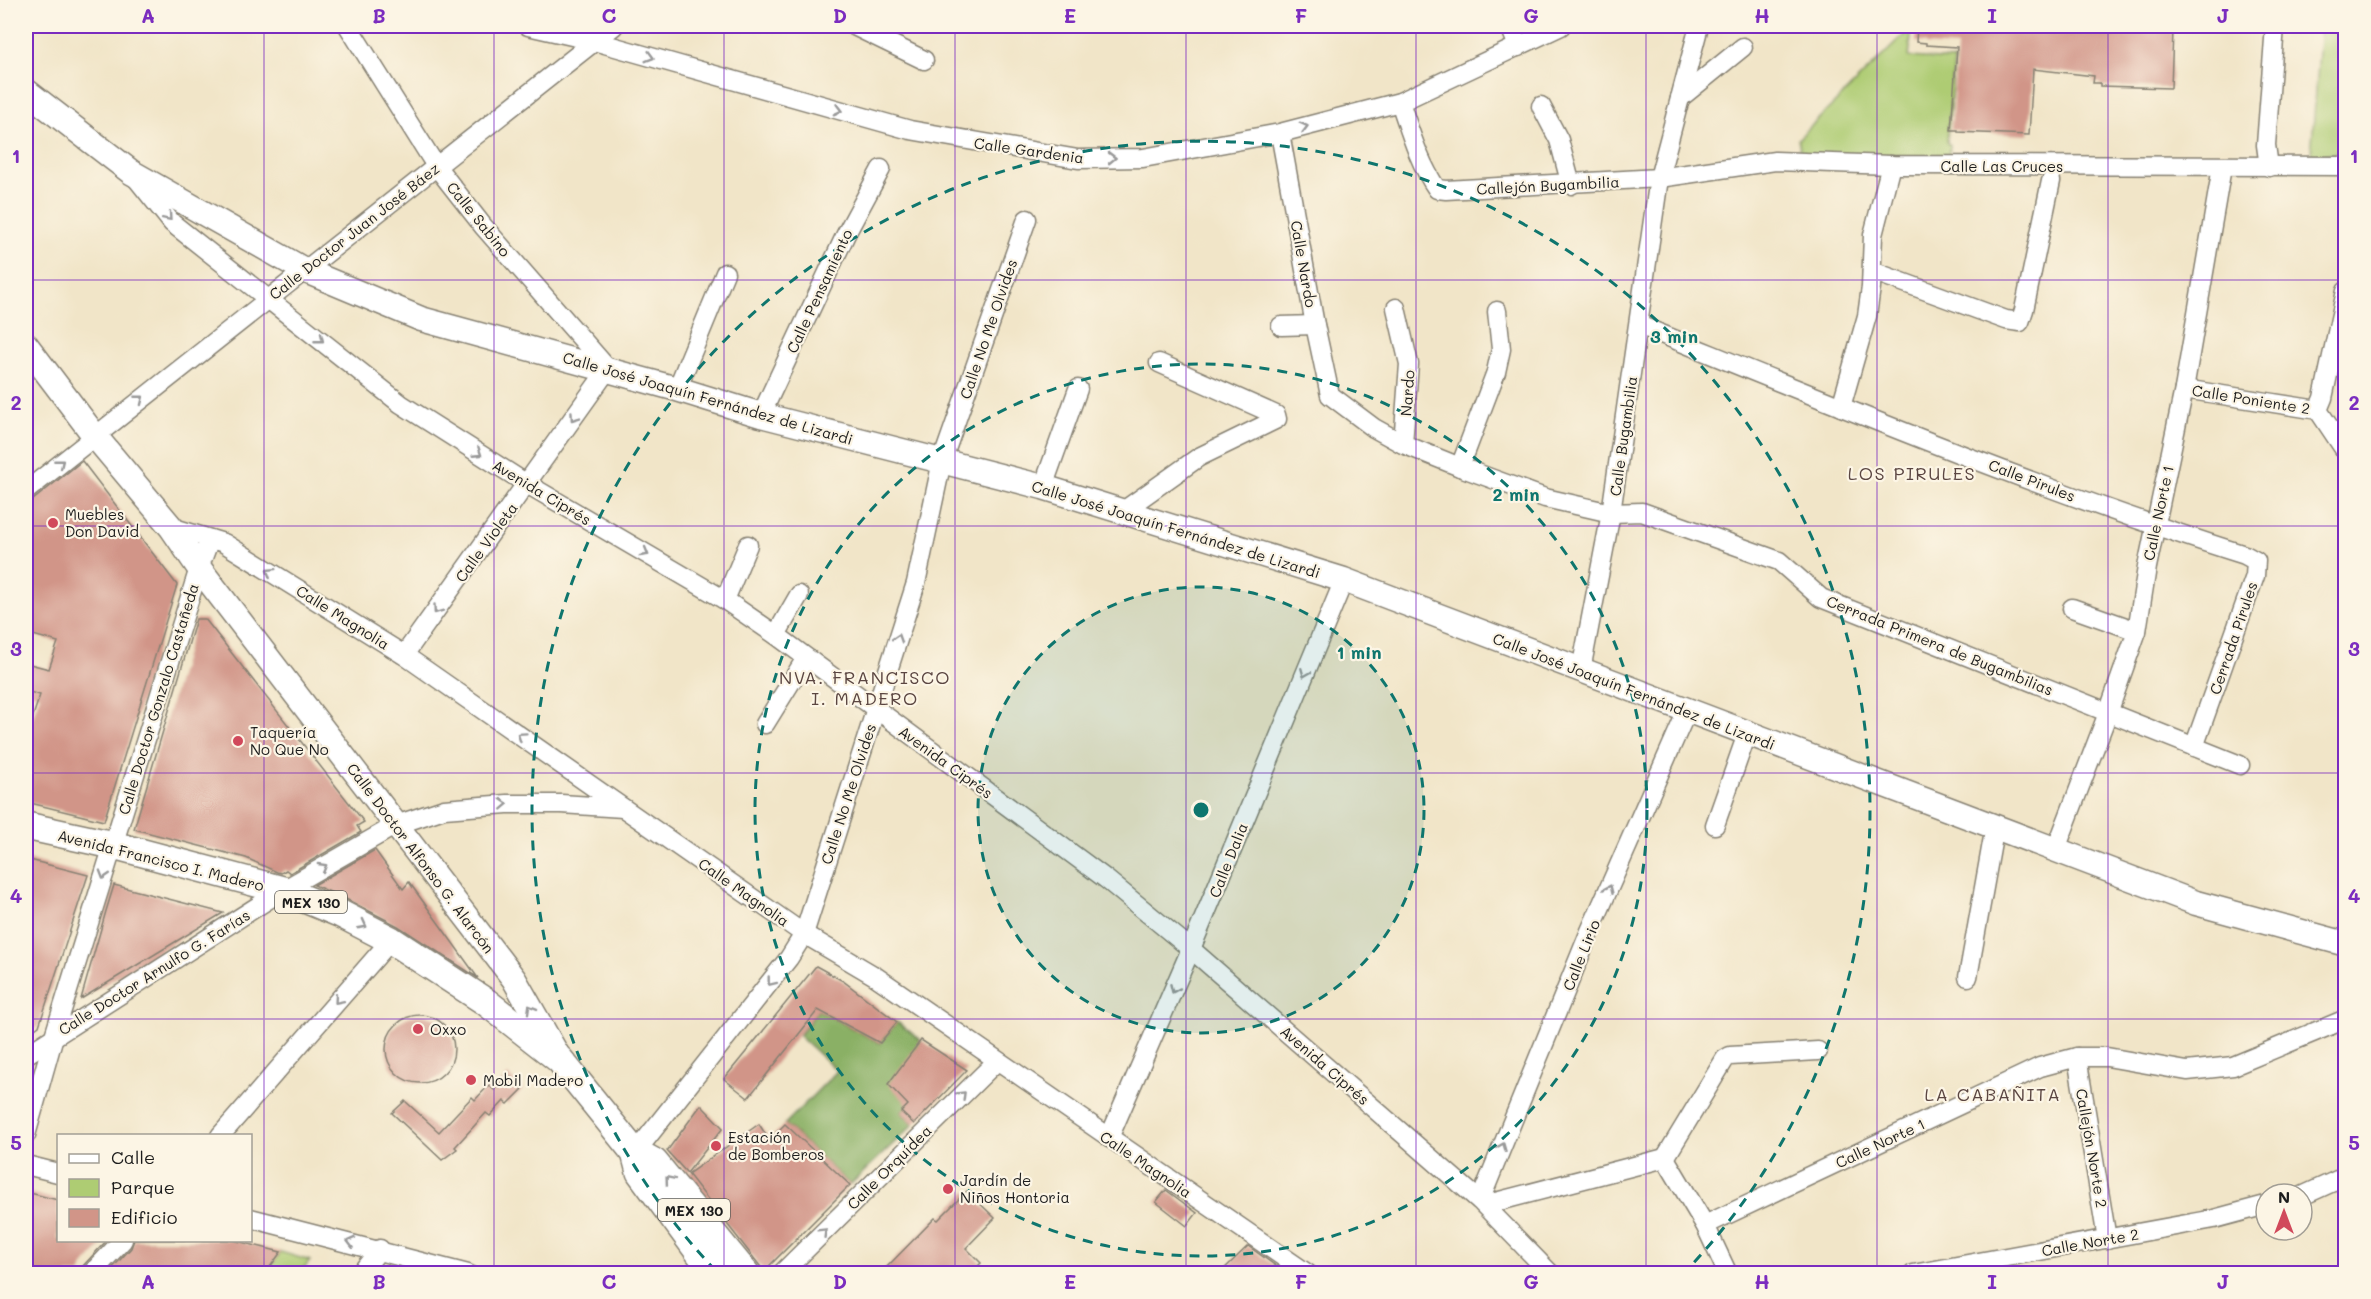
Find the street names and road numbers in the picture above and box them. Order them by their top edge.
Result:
street label: Calle Gardenia [973,132,1085,168]
street label: Calle Las Cruces [1941,156,2063,176]
street label: Calle Doctor Juan José Báez [265,158,443,304]
street label: Callejón Bugambilia [1476,171,1620,199]
street label: Calle Sabino [443,177,515,261]
street label: Calle Nardo [1287,219,1322,309]
street label: Calle Pensamiento [781,226,857,356]
street label: Calle No Me Olvides [955,256,1021,402]
street label: Calle José Joaquín Fernández de Lizardi [561,347,855,449]
street label: Nardo [1395,369,1419,417]
street label: Calle Bugambilia [1605,375,1641,497]
street label: Calle Poniente 2 [2191,380,2311,418]
street label: Calle Pirules [1986,454,2078,506]
street label: Avenida Ciprés [489,455,595,529]
street label: Calle Norte 1 [2138,464,2178,562]
street label: Calle José Joaquín Fernández de Lizardi [1029,475,1323,583]
street label: Calle Violeta [450,498,522,586]
street label: Cerrada Pirules [2204,579,2262,697]
street label: Calle Magnolia [293,580,393,654]
street label: Calle Doctor Gonzalo Castañeda [113,581,203,817]
street label: Cerrada Primera de Bugambilias [1824,590,2056,700]
street label: Calle José Joaquín Fernández de Lizardi [1490,628,1778,754]
street label: Calle No Me Olvides [816,721,880,867]
street label: Avenida Ciprés [895,721,997,803]
street label: Calle Doctor Alfonso G. Alarcón [343,759,499,957]
street label: Calle Dalia [1204,820,1252,900]
street label: Avenida Francisco I. Madero [56,825,266,895]
street label: Calle Magnolia [695,853,793,931]
road number: MEX 130 [275,891,347,913]
street label: Calle Doctor Arnulfo G. Farías [54,905,254,1039]
street label: Calle Lirio [1558,916,1604,994]
street label: Avenida Ciprés [1276,1021,1374,1109]
street label: Callejón Norte 2 [2072,1087,2112,1209]
street label: Calle Norte 1 [1832,1114,1928,1172]
street label: Calle Orquídea [842,1120,936,1214]
street label: Calle Magnolia [1096,1126,1196,1202]
road number: MEX 130 [658,1199,730,1221]
street label: Calle Norte 2 [2040,1224,2140,1260]

